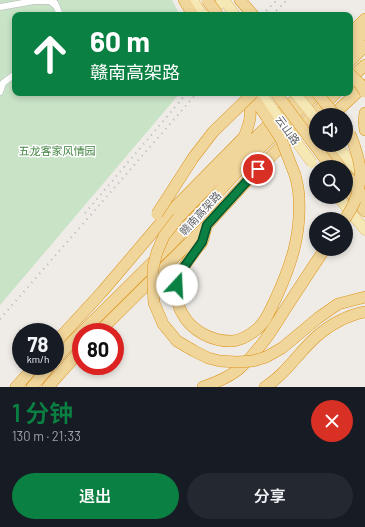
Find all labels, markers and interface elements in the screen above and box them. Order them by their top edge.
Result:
text: 60 m [90,24,150,58]
icon: ahead [24,28,76,80]
text: 赣南高架路 [90,61,180,83]
map controls [309,108,353,256]
button: sound [309,108,353,152]
street label: 云山路 [273,113,303,147]
park label: 五龙客家风情园 [19,144,96,157]
pin [241,152,275,186]
icon: arrive [247,158,269,180]
button: search [309,160,353,204]
street label: 赣南高架路 [176,188,224,238]
button: layers [309,212,353,256]
position arrow [156,264,198,306]
speed limit sign: 80 [72,323,124,375]
text: 78 [28,332,48,356]
text: km/h [27,353,49,365]
text: 1 分钟 [12,398,73,427]
button: close [311,400,353,442]
text: 130 m · 21:33 [12,428,81,444]
button: 退出 [12,473,179,519]
button: 分享 [187,473,353,519]

